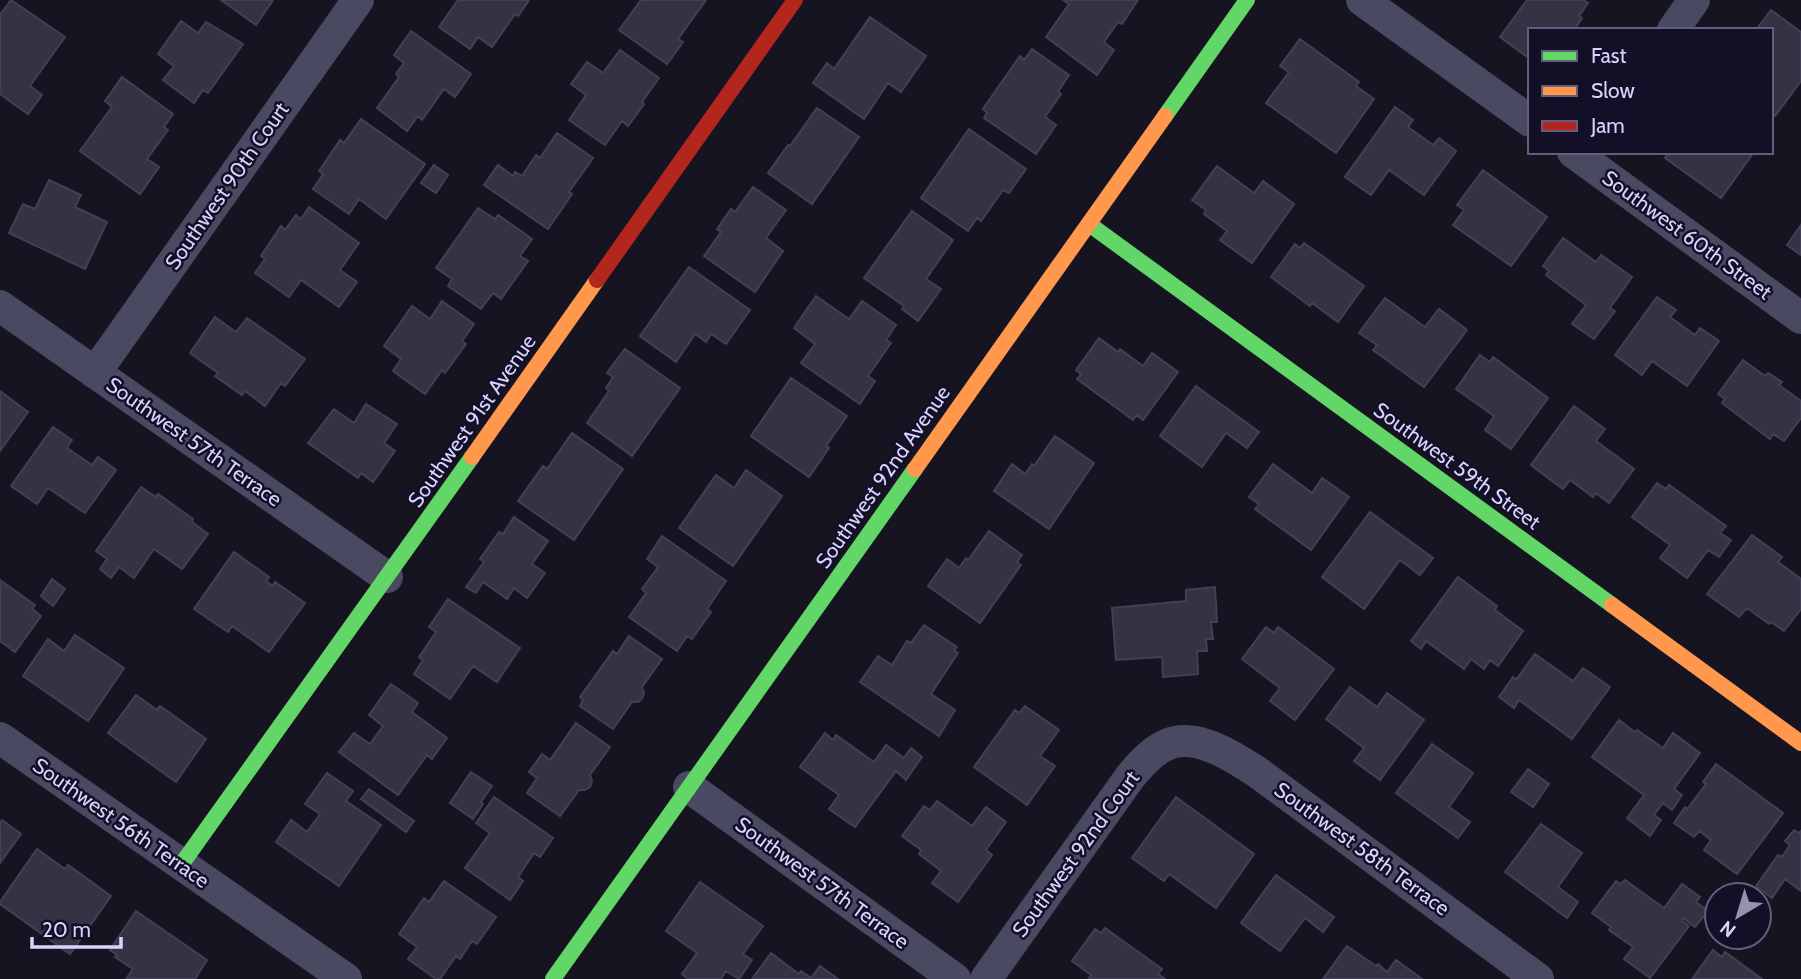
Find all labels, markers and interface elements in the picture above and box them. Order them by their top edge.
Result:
legend [1528,28,1773,154]
text: Fast [1591,43,1627,68]
text: Slow [1591,78,1635,103]
street label: Southwest 90th Court [160,97,294,274]
text: Jam [1590,113,1625,138]
street label: Southwest 60th Street [1598,165,1777,304]
street label: Southwest 91st Avenue [402,329,541,512]
street label: Southwest 57th Terrace [102,372,287,512]
street label: Southwest 92nd Avenue [810,380,955,573]
street label: Southwest 59th Street [1369,397,1546,534]
street label: Southwest 56th Terrace [28,752,214,893]
street label: Southwest 92nd Court [1007,766,1144,942]
street label: Southwest 58th Terrace [1270,777,1455,921]
street label: Southwest 57th Terrace [731,811,914,954]
north arrow [1703,881,1773,951]
scale bar [32,906,121,950]
text: N [1715,916,1740,942]
text: 20 m [42,917,91,942]

